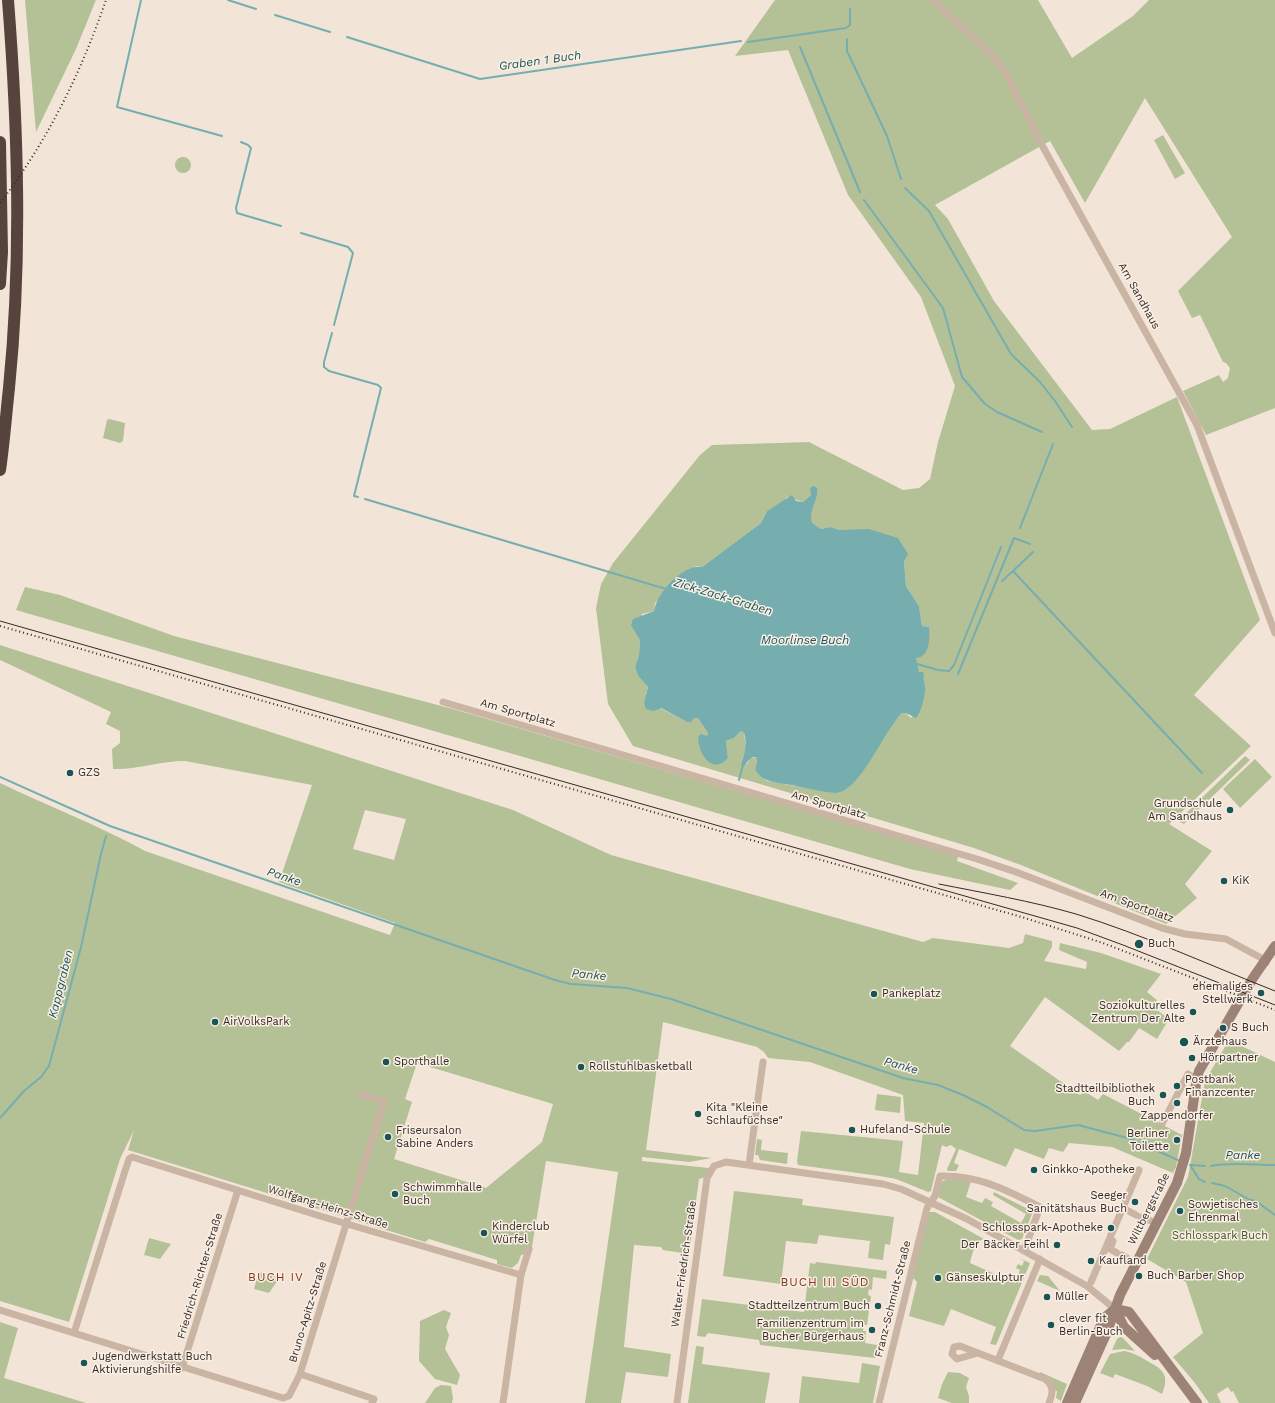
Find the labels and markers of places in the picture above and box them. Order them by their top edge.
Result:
place label: GZS [78,766,100,780]
marker: GZS [65,768,75,778]
place label: Grundschule Am Sandhaus [1148,797,1222,823]
marker: Grundschule Am Sandhaus [1225,805,1235,815]
place label: KiK [1232,874,1249,888]
marker: KiK [1219,876,1229,886]
place label: Buch [1148,937,1175,951]
marker: Buch [1133,938,1145,950]
place label: ehemaliges Stellwerk [1193,980,1253,1006]
place label: Pankeplatz [882,987,941,1001]
marker: ehemaliges Stellwerk [1256,988,1266,998]
marker: Pankeplatz [869,989,879,999]
place label: Soziokulturelles Zentrum Der Alte [1091,999,1185,1025]
marker: Soziokulturelles Zentrum Der Alte [1188,1007,1198,1017]
place label: AirVolksPark [223,1015,290,1029]
marker: AirVolksPark [210,1017,220,1027]
place label: S Buch [1231,1021,1269,1035]
marker: S Buch [1218,1023,1228,1033]
place label: Ärztehaus [1193,1035,1247,1049]
marker: Ärztehaus [1178,1036,1190,1048]
place label: Hörpartner [1200,1051,1259,1065]
marker: Hörpartner [1187,1053,1197,1063]
place label: Sporthalle [394,1055,449,1069]
marker: Sporthalle [381,1057,391,1067]
place label: Rollstuhlbasketball [589,1060,692,1074]
marker: Rollstuhlbasketball [576,1062,586,1072]
place label: Postbank Finanzcenter [1185,1073,1255,1099]
marker: Postbank Finanzcenter [1172,1081,1182,1091]
place label: Stadtteilbibliothek Buch [1056,1082,1155,1108]
marker: Stadtteilbibliothek Buch [1158,1090,1168,1100]
marker: Zappendorfer [1172,1098,1182,1108]
place label: Kita "Kleine Schlaufüchse" [706,1101,783,1127]
marker: Kita "Kleine Schlaufüchse" [693,1109,703,1119]
place label: Zappendorfer [1140,1109,1214,1123]
place label: Hufeland-Schule [860,1123,950,1137]
place label: Friseursalon Sabine Anders [396,1124,473,1150]
marker: Hufeland-Schule [847,1125,857,1135]
place label: Berliner Toilette [1127,1127,1169,1153]
marker: Friseursalon Sabine Anders [383,1132,393,1142]
marker: Berliner Toilette [1172,1135,1182,1145]
place label: Ginkko-Apotheke [1042,1163,1135,1177]
marker: Ginkko-Apotheke [1029,1165,1039,1175]
place label: Schwimmhalle Buch [403,1181,482,1207]
marker: Schwimmhalle Buch [390,1189,400,1199]
place label: Seeger Sanitätshaus Buch [1027,1189,1127,1215]
marker: Seeger Sanitätshaus Buch [1130,1197,1140,1207]
place label: Sowjetisches Ehrenmal [1188,1198,1258,1224]
marker: Sowjetisches Ehrenmal [1175,1206,1185,1216]
place label: Kinderclub Würfel [492,1220,550,1246]
place label: Schlosspark-Apotheke [982,1221,1103,1235]
marker: Schlosspark-Apotheke [1106,1223,1116,1233]
marker: Kinderclub Würfel [479,1228,489,1238]
place label: Der Bäcker Feihl [961,1238,1049,1252]
marker: Der Bäcker Feihl [1052,1240,1062,1250]
place label: Kaufland [1099,1254,1147,1268]
marker: Kaufland [1086,1256,1096,1266]
place label: Buch Barber Shop [1147,1269,1244,1283]
place label: Gänseskulptur [946,1271,1024,1285]
marker: Buch Barber Shop [1134,1271,1144,1281]
marker: Gänseskulptur [933,1273,943,1283]
place label: Müller [1055,1290,1089,1304]
marker: Müller [1042,1292,1052,1302]
place label: Stadtteilzentrum Buch [748,1299,870,1313]
marker: Stadtteilzentrum Buch [873,1301,883,1311]
place label: clever fit Berlin-Buch [1059,1312,1123,1338]
place label: Familienzentrum im Bucher Bürgerhaus [756,1317,864,1343]
marker: clever fit Berlin-Buch [1046,1320,1056,1330]
marker: Familienzentrum im Bucher Bürgerhaus [867,1325,877,1335]
place label: Jugendwerkstatt Buch Aktivierungshilfe [92,1350,212,1376]
marker: Jugendwerkstatt Buch Aktivierungshilfe [79,1358,89,1368]

